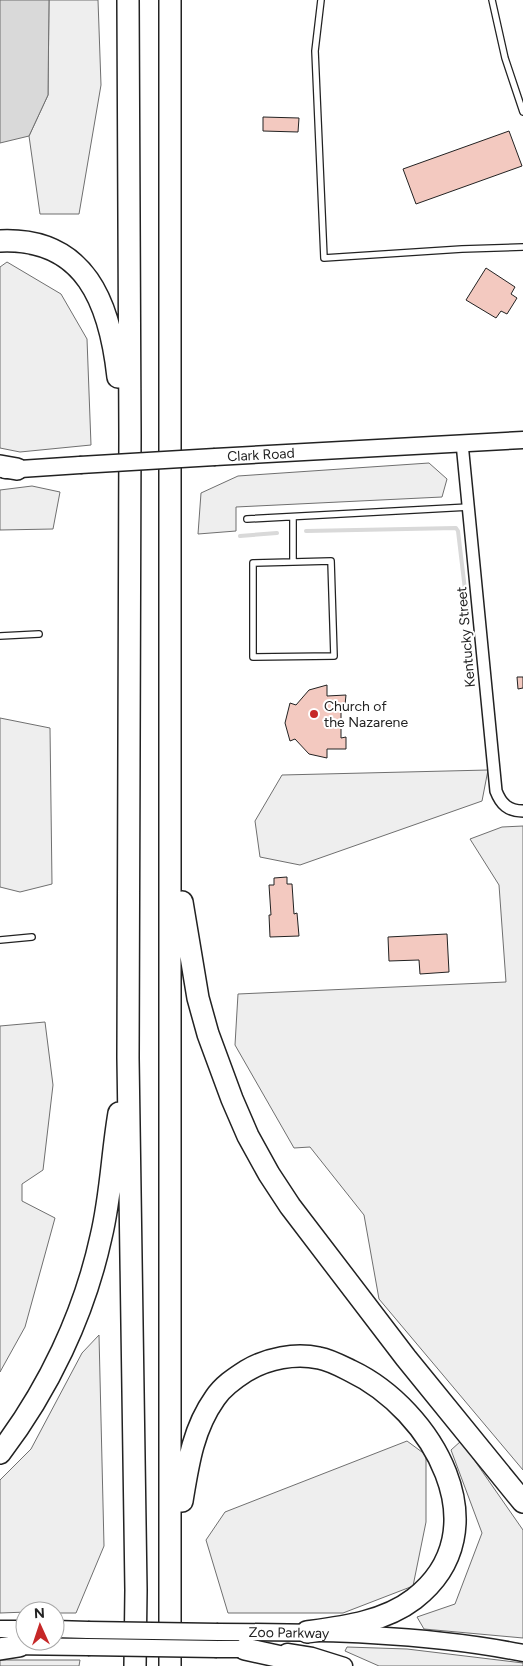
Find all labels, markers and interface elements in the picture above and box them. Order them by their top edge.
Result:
street label: Clark Road [227,444,295,465]
street label: Kentucky Street [453,586,479,688]
place label: Church of the Nazarene [324,698,408,731]
marker: Church of the Nazarene [308,708,320,720]
north arrow [15,1601,65,1651]
text: N [33,1605,45,1622]
street label: Zoo Parkway [249,1624,330,1642]

